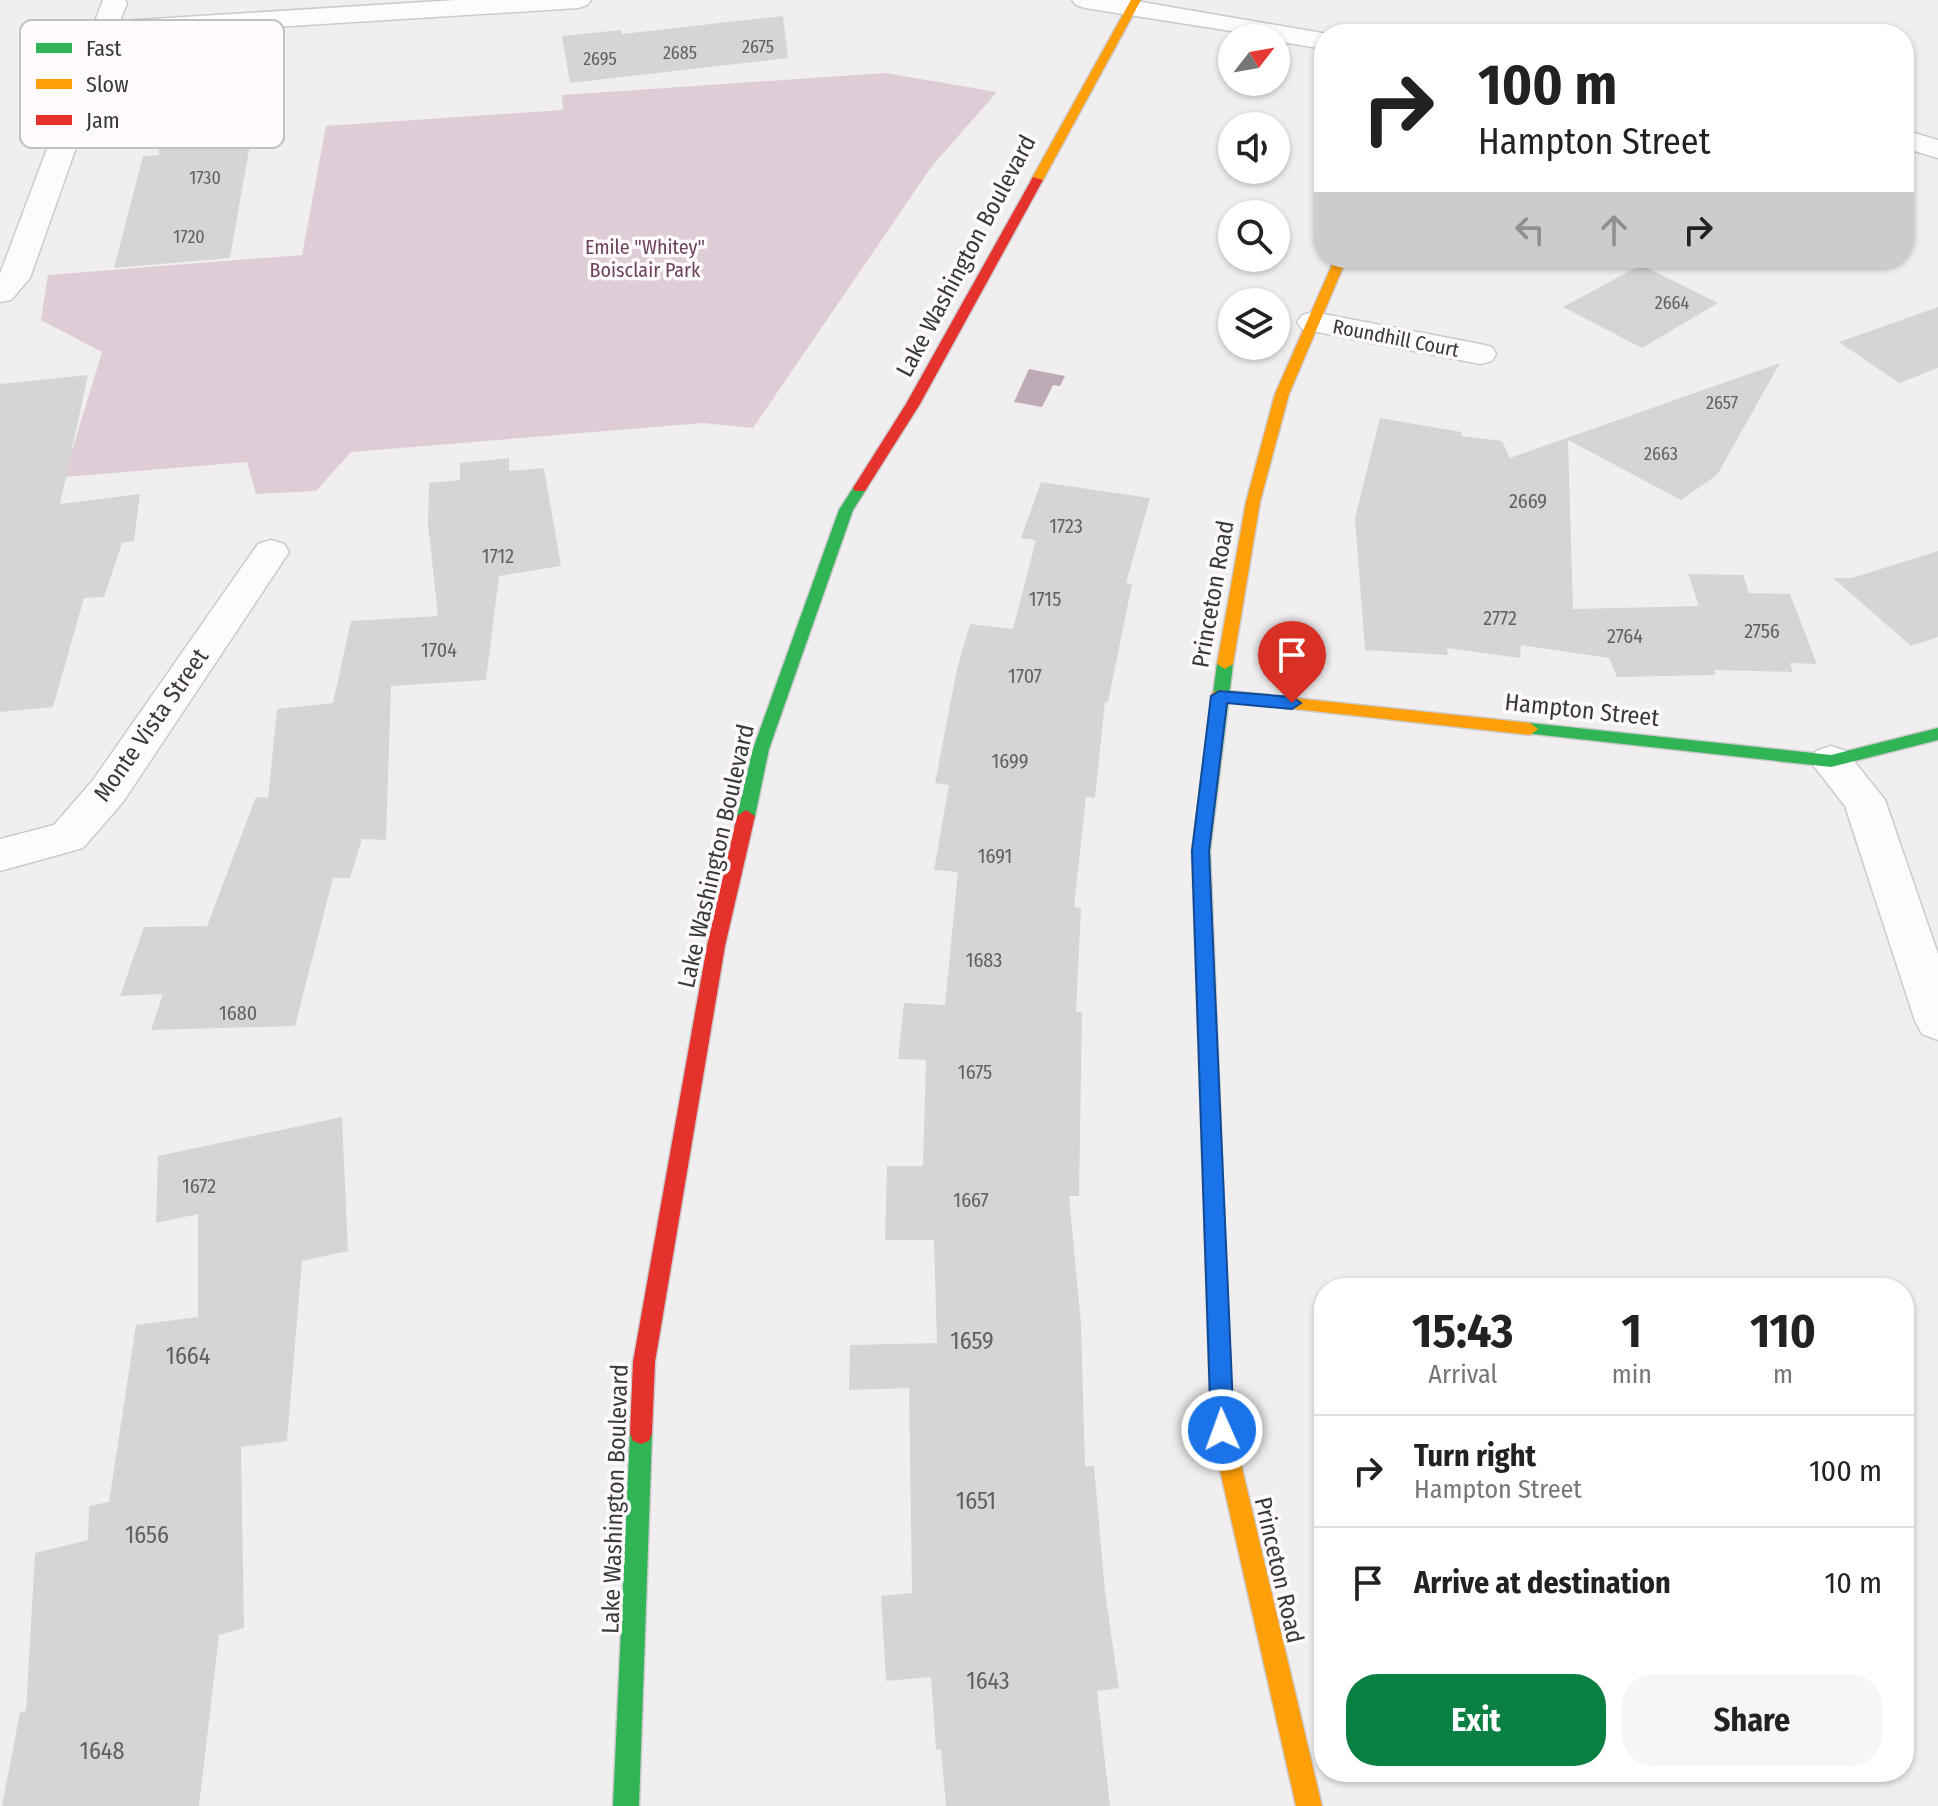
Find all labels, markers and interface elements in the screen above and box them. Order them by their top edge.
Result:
legend [20,20,284,148]
north arrow [1218,24,1290,96]
map controls [1218,24,1290,360]
text: Fast [86,35,122,62]
house number: 2675 [742,36,774,58]
house number: 2685 [663,42,697,64]
house number: 2695 [583,48,617,70]
text: 100 m [1478,52,1617,119]
icon: right [1346,56,1450,160]
text: Slow [86,71,129,98]
text: Jam [86,107,120,134]
button: sound [1218,112,1290,184]
text: Hampton Street [1478,120,1710,164]
street label: Lake Washington Boulevard [890,130,1042,382]
house number: 1730 [189,167,221,189]
button: search [1218,200,1290,272]
icon: left [1508,208,1552,252]
icon: ahead [1592,208,1636,252]
icon: right [1676,208,1720,252]
house number: 1720 [173,226,205,248]
park label: Emile "Whitey" Boisclair Park [585,235,705,282]
button: layers [1218,288,1290,360]
house number: 2664 [1655,292,1690,314]
street label: Roundhill Court [1331,314,1462,362]
house number: 2657 [1706,392,1738,414]
house number: 2663 [1644,443,1678,465]
house number: 2669 [1509,489,1547,513]
house number: 1723 [1049,514,1083,538]
street label: Princeton Road [1186,518,1240,670]
house number: 1712 [482,544,514,568]
house number: 1715 [1029,587,1061,611]
house number: 2772 [1483,606,1517,630]
house number: 2756 [1744,619,1780,643]
pin [1258,621,1326,703]
house number: 2764 [1607,624,1643,648]
icon: arrive [1270,633,1314,677]
house number: 1704 [421,638,457,662]
street label: Monte Vista Street [88,643,214,807]
house number: 1707 [1008,664,1042,688]
street label: Hampton Street [1503,688,1661,732]
street label: Lake Washington Boulevard [672,721,760,991]
house number: 1699 [992,749,1028,773]
house number: 1691 [978,844,1012,868]
house number: 1683 [966,948,1002,972]
house number: 1680 [219,1001,257,1025]
house number: 1675 [958,1060,992,1084]
house number: 1672 [182,1174,216,1198]
house number: 1667 [953,1188,989,1212]
text: 15:43 [1412,1302,1514,1360]
text: 1 [1622,1302,1642,1360]
text: 110 [1750,1302,1816,1360]
house number: 1659 [950,1327,994,1355]
house number: 1664 [166,1342,210,1370]
text: Arrival [1428,1359,1497,1390]
text: min [1612,1359,1652,1390]
text: m [1773,1359,1793,1390]
street label: Lake Washington Boulevard [596,1364,634,1634]
position arrow [1180,1388,1264,1472]
text: Turn right [1414,1438,1536,1474]
icon: right [1346,1449,1390,1493]
text: 100 m [1809,1453,1882,1489]
text: Hampton Street [1414,1474,1582,1505]
house number: 1651 [956,1487,996,1515]
street label: Princeton Road [1249,1494,1309,1646]
house number: 1656 [125,1521,169,1549]
icon: arrive [1346,1561,1390,1605]
text: Arrive at destination [1414,1565,1671,1601]
text: 10 m [1825,1565,1882,1601]
house number: 1643 [966,1667,1010,1695]
button: Exit [1346,1674,1606,1766]
button: Share [1622,1674,1882,1766]
house number: 1648 [80,1737,124,1765]

